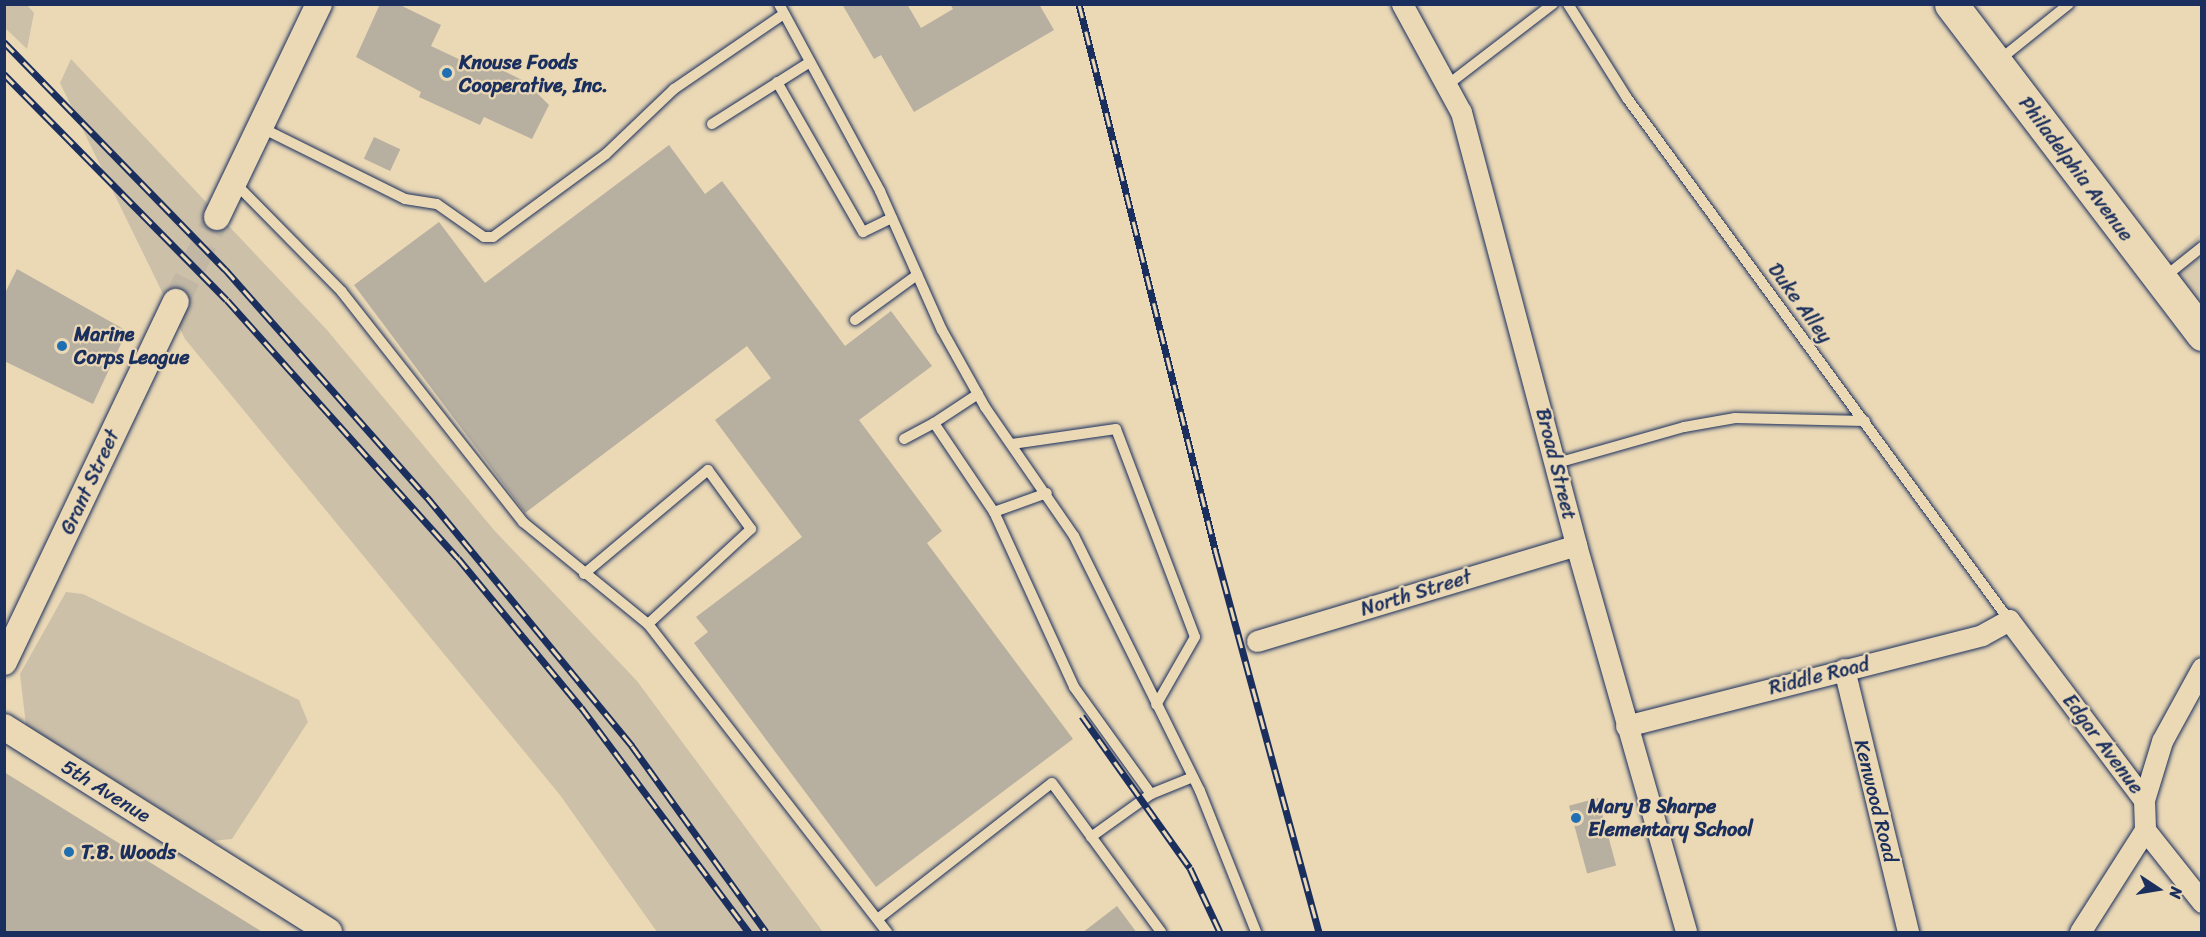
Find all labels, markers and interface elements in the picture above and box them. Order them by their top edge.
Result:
place label: Knouse Foods Cooperative, Inc. [459,50,608,97]
marker: Knouse Foods Cooperative, Inc. [440,66,454,80]
street label: Philadelphia Avenue [2014,92,2138,246]
street label: Duke Alley [1763,258,1837,348]
place label: Marine Corps League [74,322,189,369]
marker: Marine Corps League [55,339,69,353]
street label: Broad Street [1530,405,1582,523]
street label: Grant Street [55,426,125,538]
street label: North Street [1358,565,1474,621]
street label: Riddle Road [1766,652,1872,700]
street label: Edgar Avenue [2058,689,2148,799]
street label: Kenwood Road [1849,737,1903,865]
street label: 5th Avenue [57,754,155,828]
place label: Mary B Sharpe Elementary School [1588,795,1753,842]
marker: Mary B Sharpe Elementary School [1569,811,1583,825]
place label: T.B. Woods [81,840,176,864]
marker: T.B. Woods [62,845,76,859]
north arrow [2128,859,2188,919]
text: N [2161,884,2191,901]

